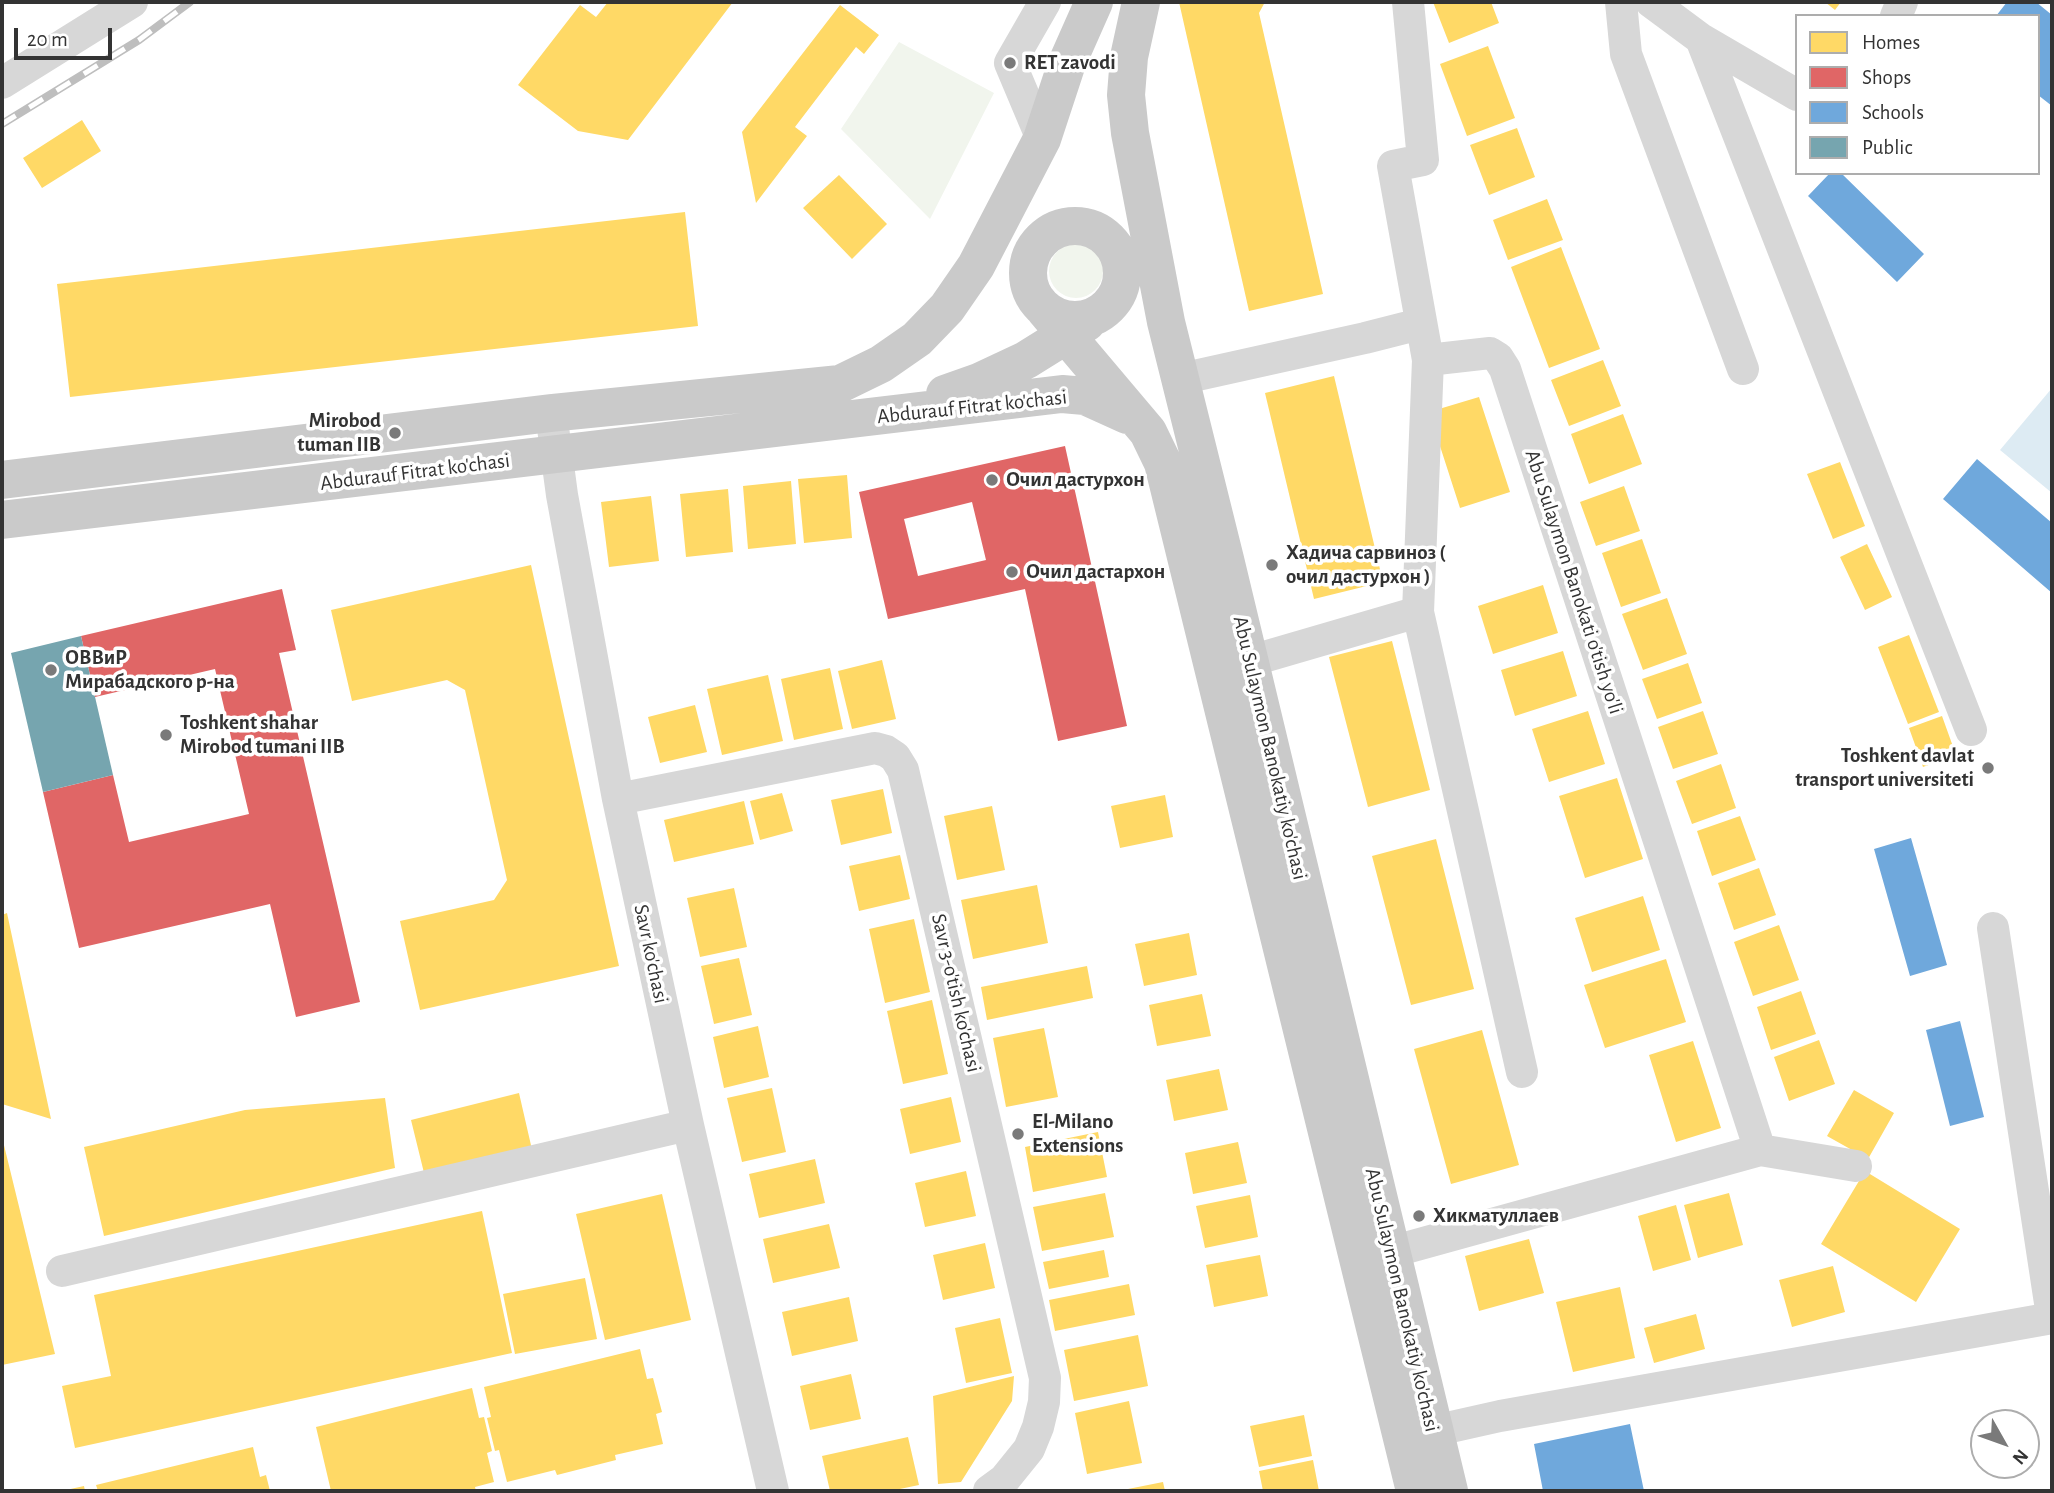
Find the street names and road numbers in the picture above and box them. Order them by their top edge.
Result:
street label: Abdurauf Fitrat ko'chasi [876,384,1068,430]
street label: Abu Sulaymon Banokati o'tish yo'li [1519,447,1629,717]
street label: Abdurauf Fitrat ko'chasi [319,448,511,496]
street label: Abu Sulaymon Banokatiy ko'chasi [1227,614,1313,882]
street label: Savr ko'chasi [628,902,674,1006]
street label: Savr 3-o'tish ko'chasi [926,911,986,1075]
street label: Abu Sulaymon Banokatiy ko'chasi [1359,1166,1445,1434]

